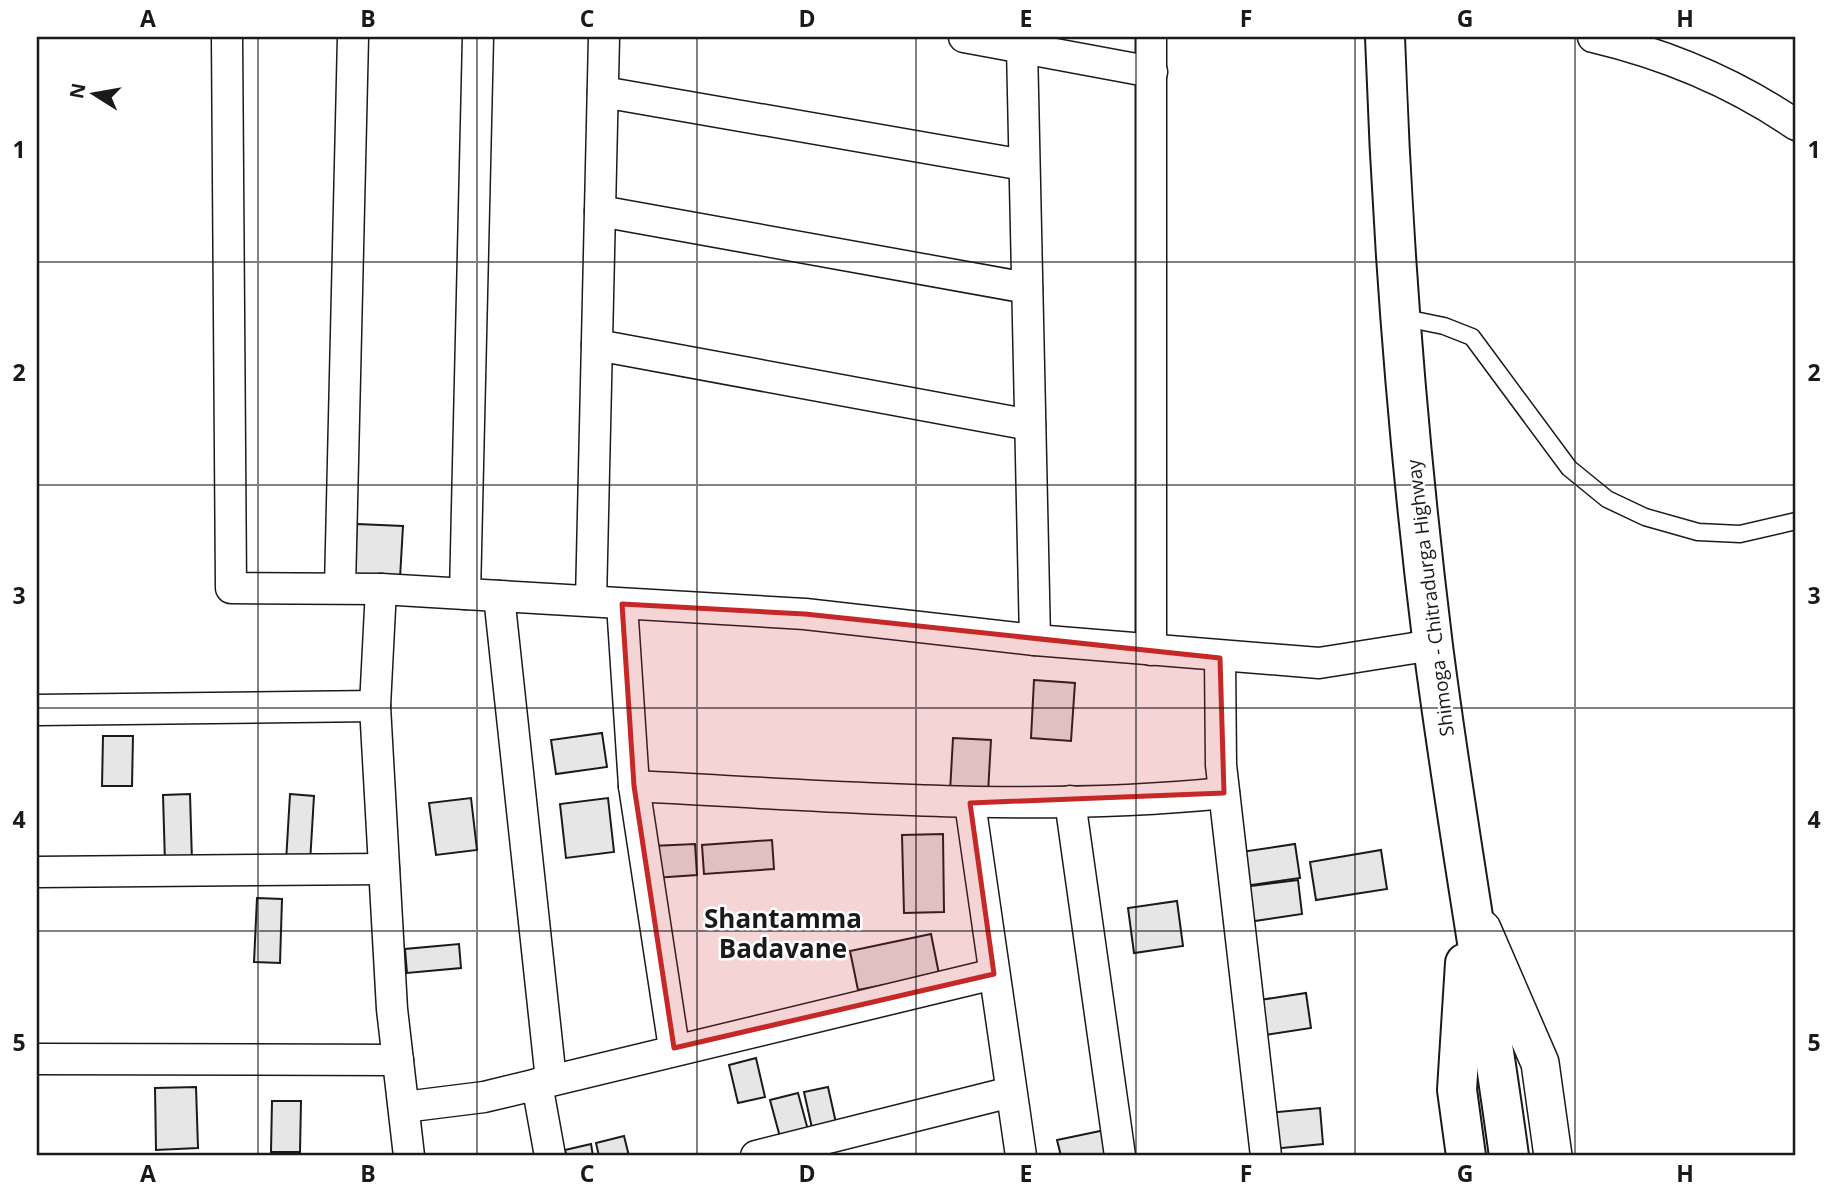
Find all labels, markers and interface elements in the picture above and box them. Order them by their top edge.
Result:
text: A [140,2,156,34]
text: B [360,2,376,34]
text: C [580,2,594,34]
text: D [798,2,816,34]
text: E [1020,2,1032,34]
text: F [1240,2,1252,34]
text: G [1457,2,1473,34]
text: H [1676,2,1694,34]
north arrow [60,60,130,130]
text: N [63,81,92,101]
text: 1 [12,133,26,165]
text: 1 [1807,133,1821,165]
text: 2 [12,356,26,388]
text: 2 [1807,356,1821,388]
street label: Shimoga - Chitradurga Highway [1400,458,1460,738]
text: 3 [12,579,26,611]
text: 3 [1807,579,1821,611]
text: 4 [12,803,26,835]
text: 4 [1807,803,1821,835]
district label: Shantamma Badavane [704,900,862,966]
text: 5 [12,1026,26,1058]
text: 5 [1807,1026,1821,1058]
text: A [140,1157,156,1189]
text: B [360,1157,376,1189]
text: C [580,1157,594,1189]
text: D [798,1157,816,1189]
text: E [1020,1157,1032,1189]
text: F [1240,1157,1252,1189]
text: G [1457,1157,1473,1189]
text: H [1676,1157,1694,1189]

